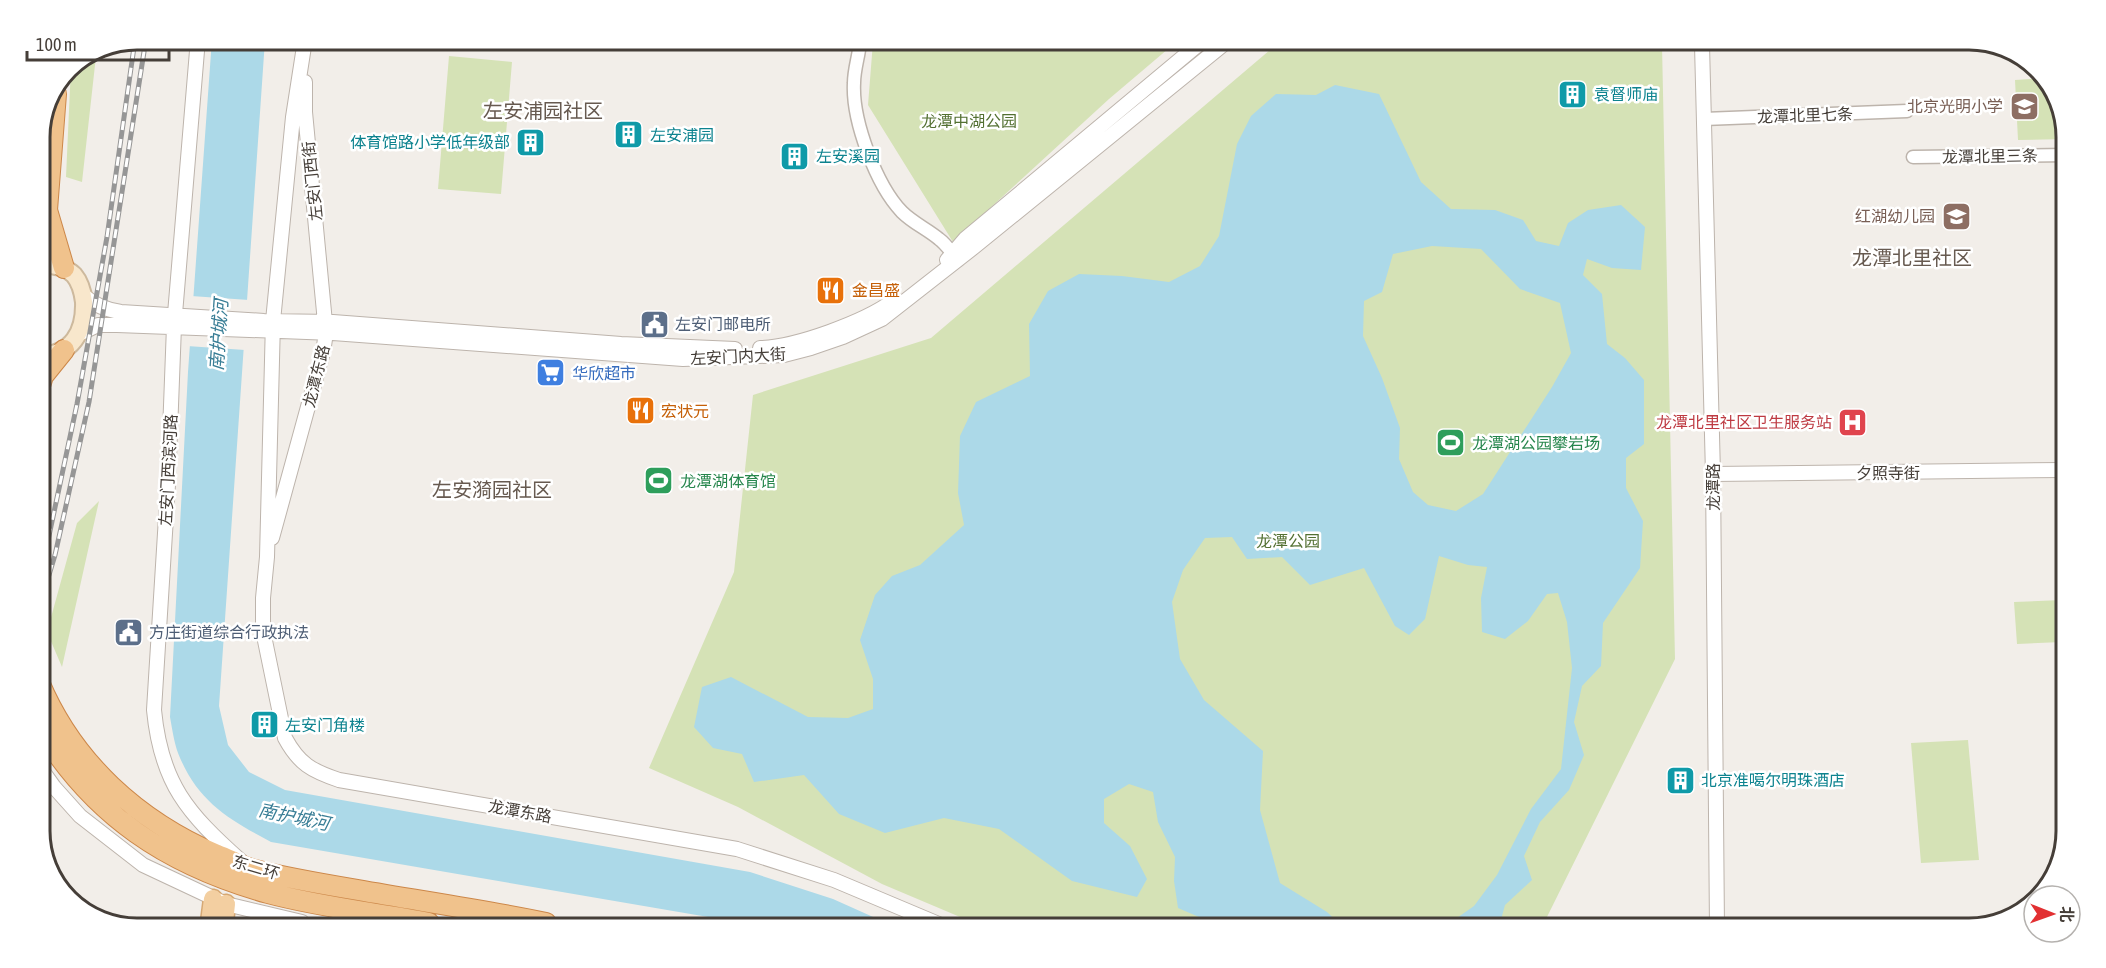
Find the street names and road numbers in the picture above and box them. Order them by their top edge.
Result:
street label: 龙潭北里七条 [1757,104,1853,126]
street label: 左安门西街 [299,140,325,222]
street label: 龙潭北里三条 [1942,146,2038,166]
street label: 龙潭东路 [300,343,332,409]
street label: 左安门内大街 [690,344,786,368]
street label: 左安门西滨河路 [156,414,180,526]
street label: 龙潭路 [1704,463,1722,511]
street label: 夕照寺街 [1856,464,1920,482]
street label: 龙潭东路 [487,797,553,825]
street label: 东二环 [230,851,282,883]

